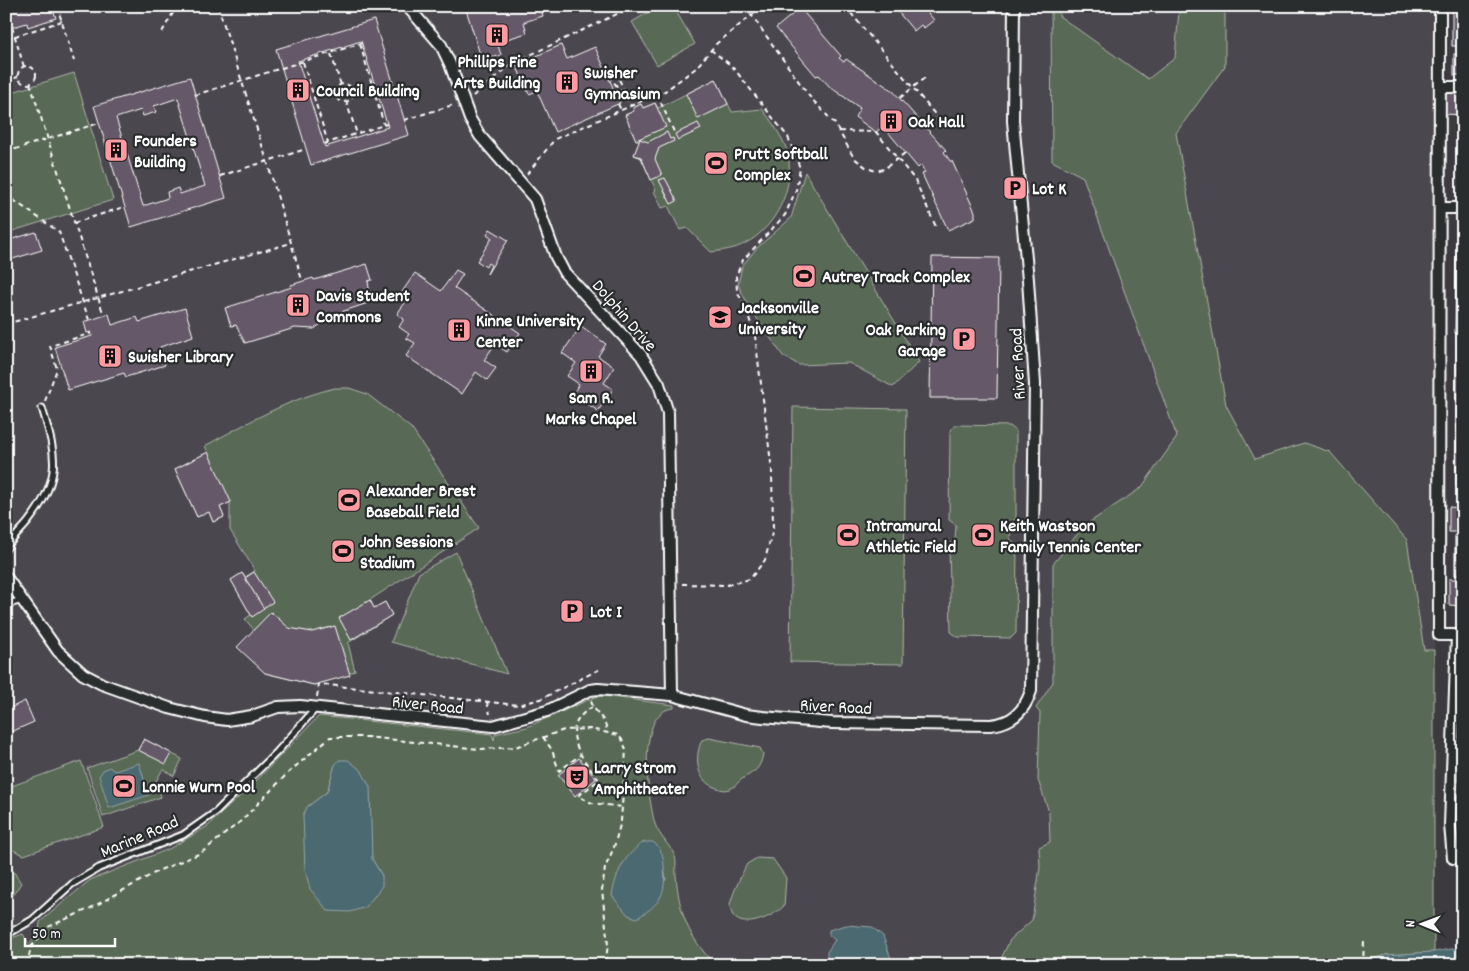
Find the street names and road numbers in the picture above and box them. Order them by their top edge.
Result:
street label: Dolphin Drive [585,275,662,358]
street label: River Road [1005,327,1034,400]
street label: River Road [391,690,465,723]
street label: River Road [799,694,872,723]
street label: Marine Road [97,811,183,866]

